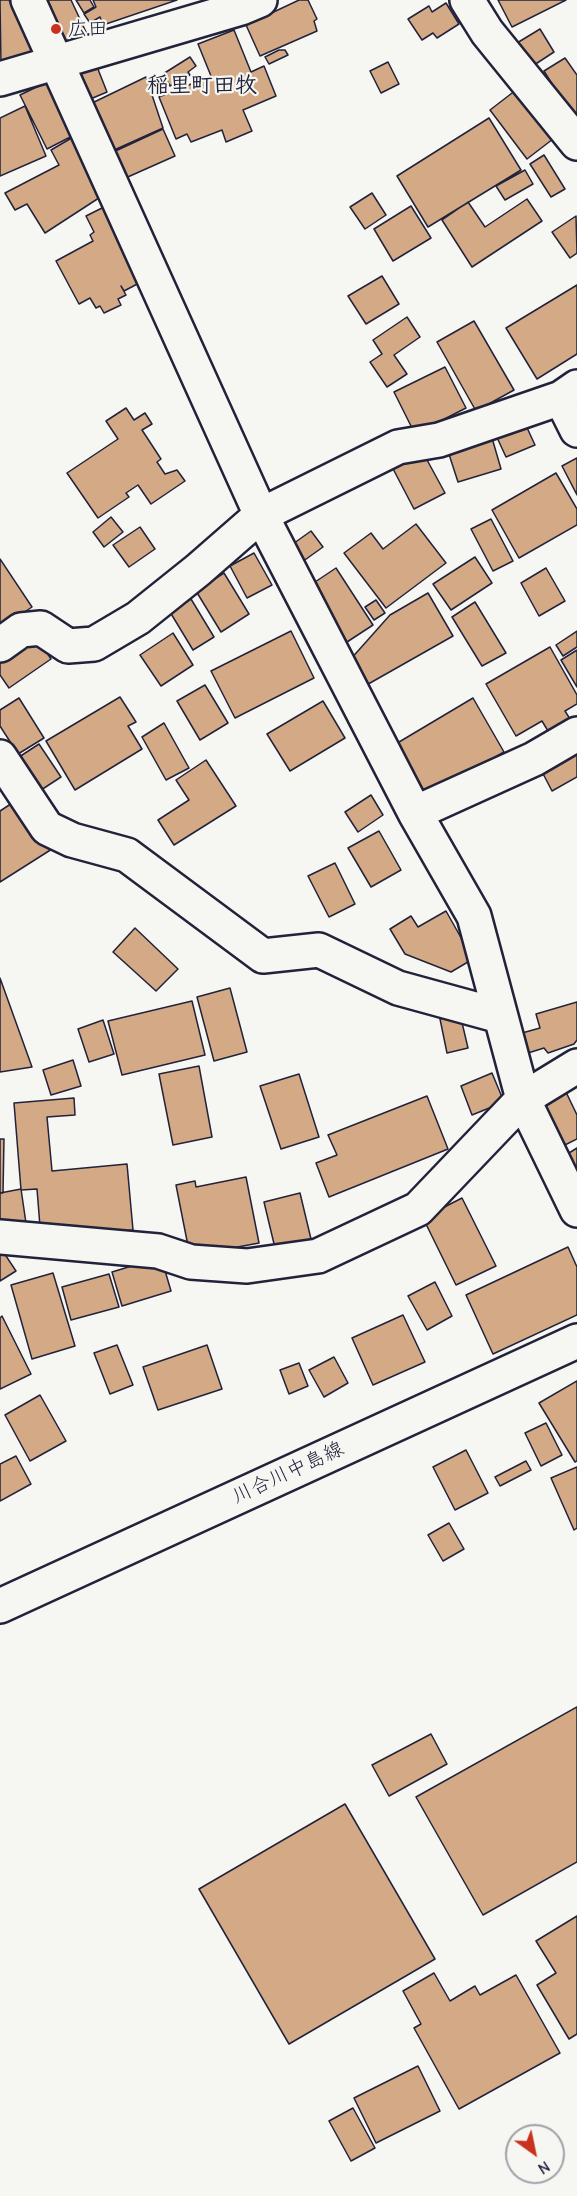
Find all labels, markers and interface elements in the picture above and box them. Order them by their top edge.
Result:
place label: 広田 [68,17,108,41]
marker: 広田 [49,22,63,36]
district label: 稲里町田牧 [147,73,257,99]
street label: 川合川中島線 [229,1437,347,1509]
north arrow [505,2124,565,2184]
text: N [534,2157,553,2178]

